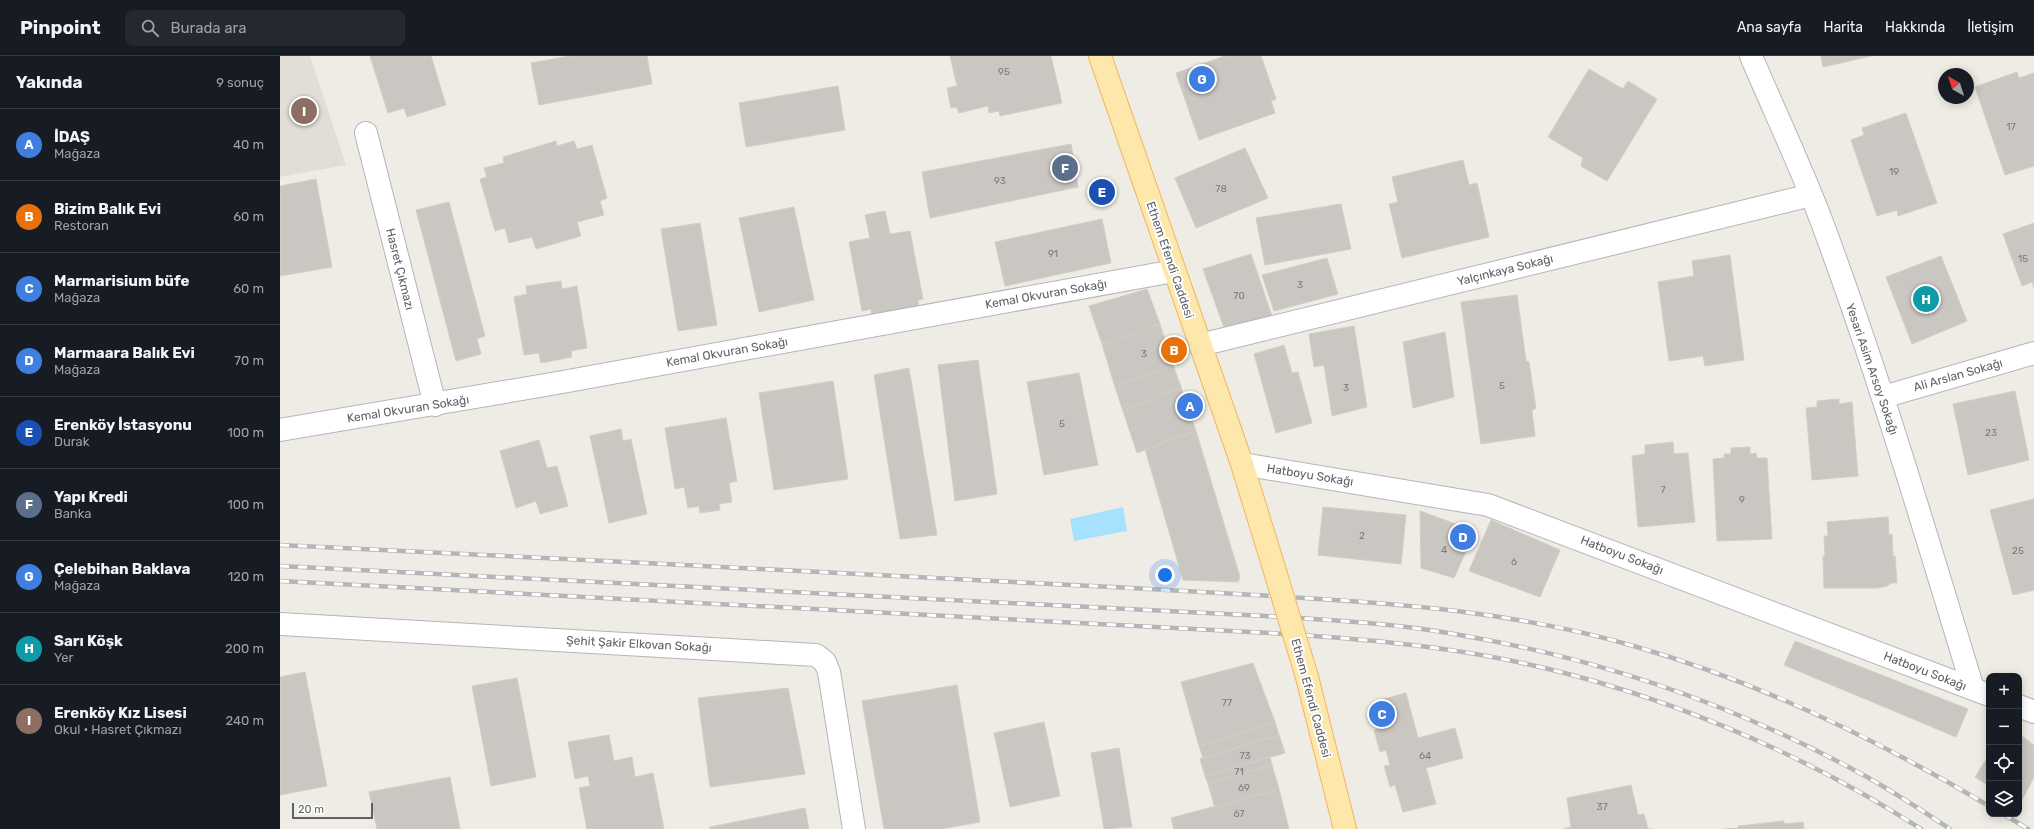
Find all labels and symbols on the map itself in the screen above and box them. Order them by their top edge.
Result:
pin: G [1189,64,1215,94]
house number: 95 [998,66,1010,78]
north arrow [1938,68,1974,104]
pin: I [291,96,317,126]
house number: 17 [2006,121,2016,133]
pin: F [1052,153,1078,183]
house number: 19 [1889,166,1899,178]
house number: 93 [994,175,1006,187]
pin: E [1089,177,1115,207]
house number: 78 [1215,183,1227,195]
street label: Ethem Efendi Caddesi [1143,200,1197,320]
street label: Hasret Çıkmazı [383,227,417,311]
house number: 91 [1048,248,1058,260]
street label: Yalçınkaya Sokağı [1455,251,1555,289]
house number: 15 [2018,253,2028,265]
street label: Kemal Okvuran Sokağı [984,276,1108,312]
house number: 3 [1297,279,1303,291]
pin: H [1913,284,1939,314]
house number: 70 [1233,290,1245,302]
street label: Yesari Asim Arsoy Sokağı [1843,301,1901,437]
street label: Kemal Okvuran Sokağı [665,334,789,370]
pin: B [1161,335,1187,365]
house number: 3 [1141,348,1147,360]
street label: Ali Arslan Sokağı [1912,356,2004,394]
house number: 5 [1499,380,1505,392]
house number: 3 [1343,382,1349,394]
pin: A [1177,391,1203,421]
street label: Kemal Okvuran Sokağı [346,392,470,426]
house number: 5 [1059,418,1065,430]
house number: 23 [1985,427,1997,439]
street label: Hatboyu Sokağı [1266,461,1354,489]
house number: 7 [1660,484,1666,496]
house number: 9 [1739,494,1745,506]
pin: D [1450,522,1476,552]
house number: 2 [1359,530,1365,542]
street label: Hatboyu Sokağı [1579,533,1665,577]
house number: 4 [1441,544,1447,556]
house number: 25 [2012,545,2024,557]
house number: 6 [1511,556,1517,568]
your location [1155,565,1175,585]
street label: Şehit Şakir Elkovan Sokağı [566,633,712,655]
street label: Ethem Efendi Caddesi [1288,637,1334,759]
street label: Hatboyu Sokağı [1882,649,1968,693]
house number: 77 [1222,697,1232,709]
pin: C [1369,699,1395,729]
house number: 73 [1239,750,1251,762]
house number: 64 [1419,750,1431,762]
house number: 71 [1234,766,1244,778]
house number: 69 [1238,782,1250,794]
scale bar [292,801,373,820]
house number: 37 [1596,801,1608,813]
house number: 67 [1234,808,1244,820]

